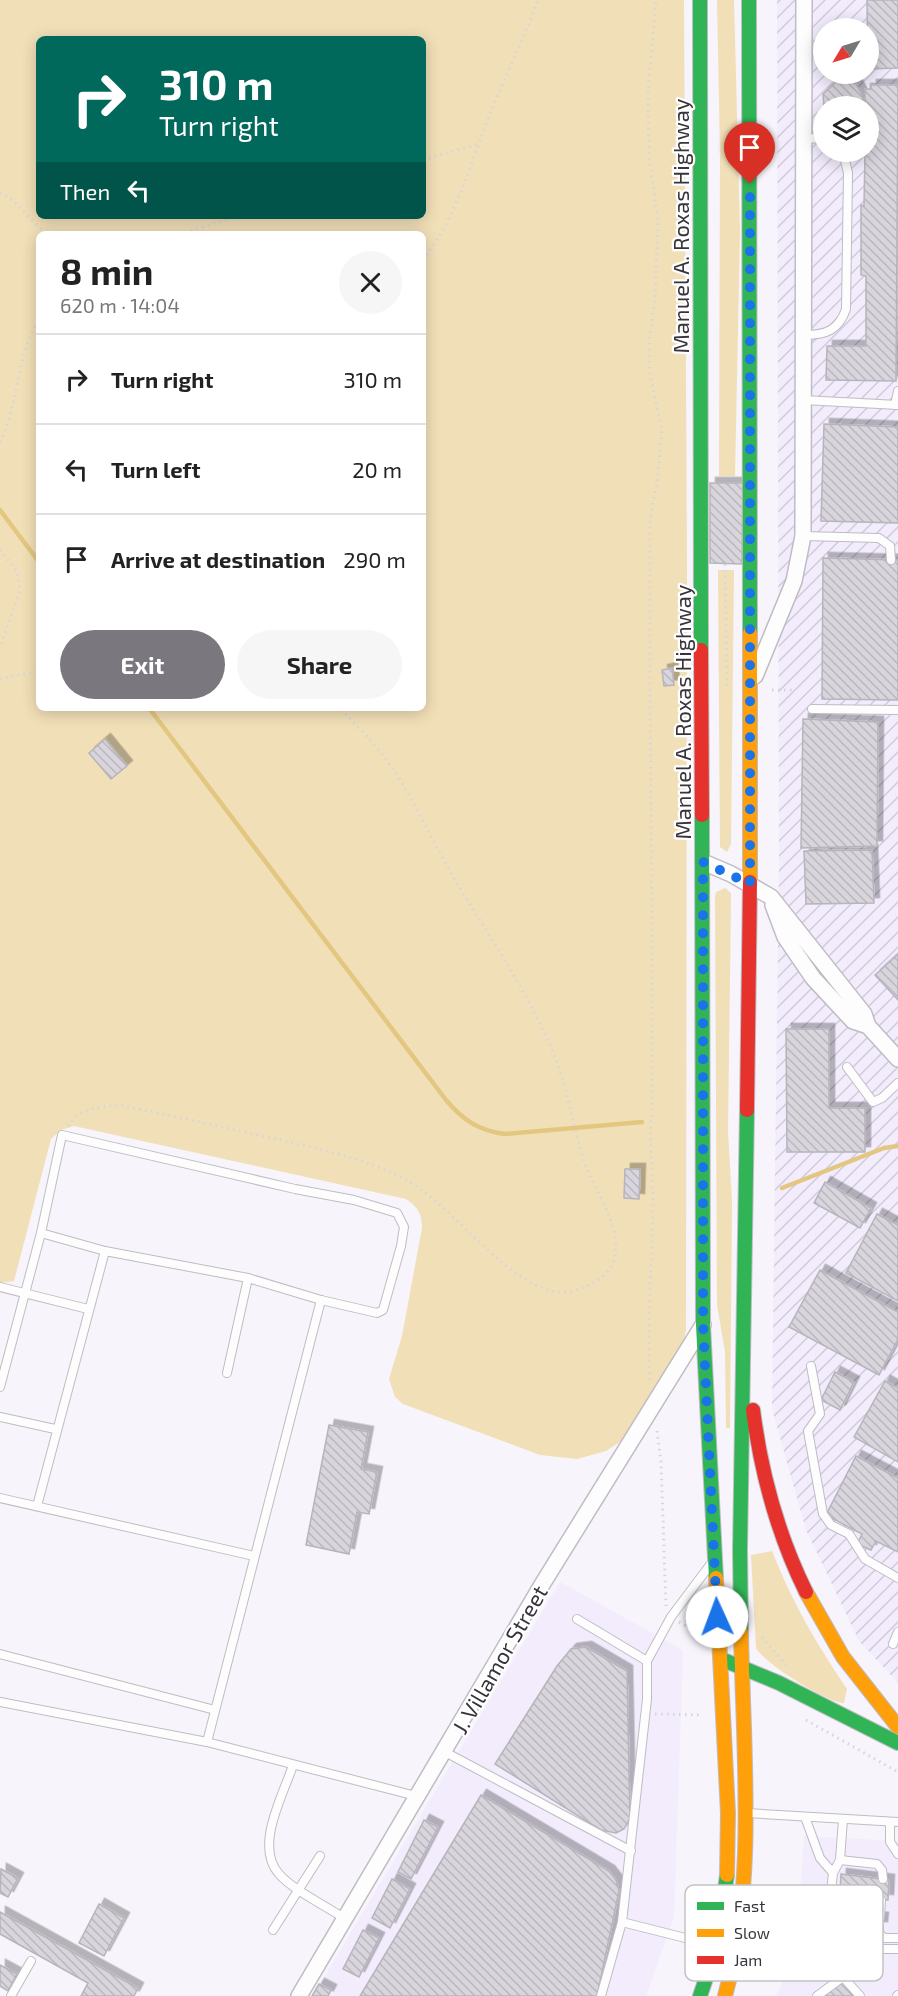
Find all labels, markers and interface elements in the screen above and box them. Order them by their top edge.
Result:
north arrow [813,18,879,84]
map controls [813,18,879,162]
text: 310 m [159,58,274,108]
icon: right [60,60,138,138]
button: layers [813,96,879,162]
street label: Manuel A. Roxas Highway [667,98,693,354]
text: Turn right [159,109,279,141]
pin [724,122,775,184]
icon: arrive [733,131,766,164]
icon: left [122,174,155,207]
text: Then [60,178,110,204]
text: 8 min [60,249,154,292]
button: close [339,251,402,314]
text: 620 m · 14:04 [60,293,180,317]
icon: right [60,363,93,396]
text: Turn right [111,366,213,392]
text: 310 m [344,366,402,392]
icon: left [60,453,93,486]
text: Turn left [111,456,200,482]
text: 20 m [352,456,402,482]
icon: arrive [60,543,93,576]
text: Arrive at destination [111,546,325,572]
text: 290 m [343,546,406,572]
street label: Manuel A. Roxas Highway [669,584,695,840]
button: Exit [60,630,225,699]
button: Share [237,630,402,699]
street label: J. Villamor Street [446,1580,552,1738]
position arrow [685,1585,749,1649]
legend [685,1885,883,1981]
text: Fast [734,1896,765,1915]
text: Slow [734,1923,770,1942]
text: Jam [734,1950,762,1969]

